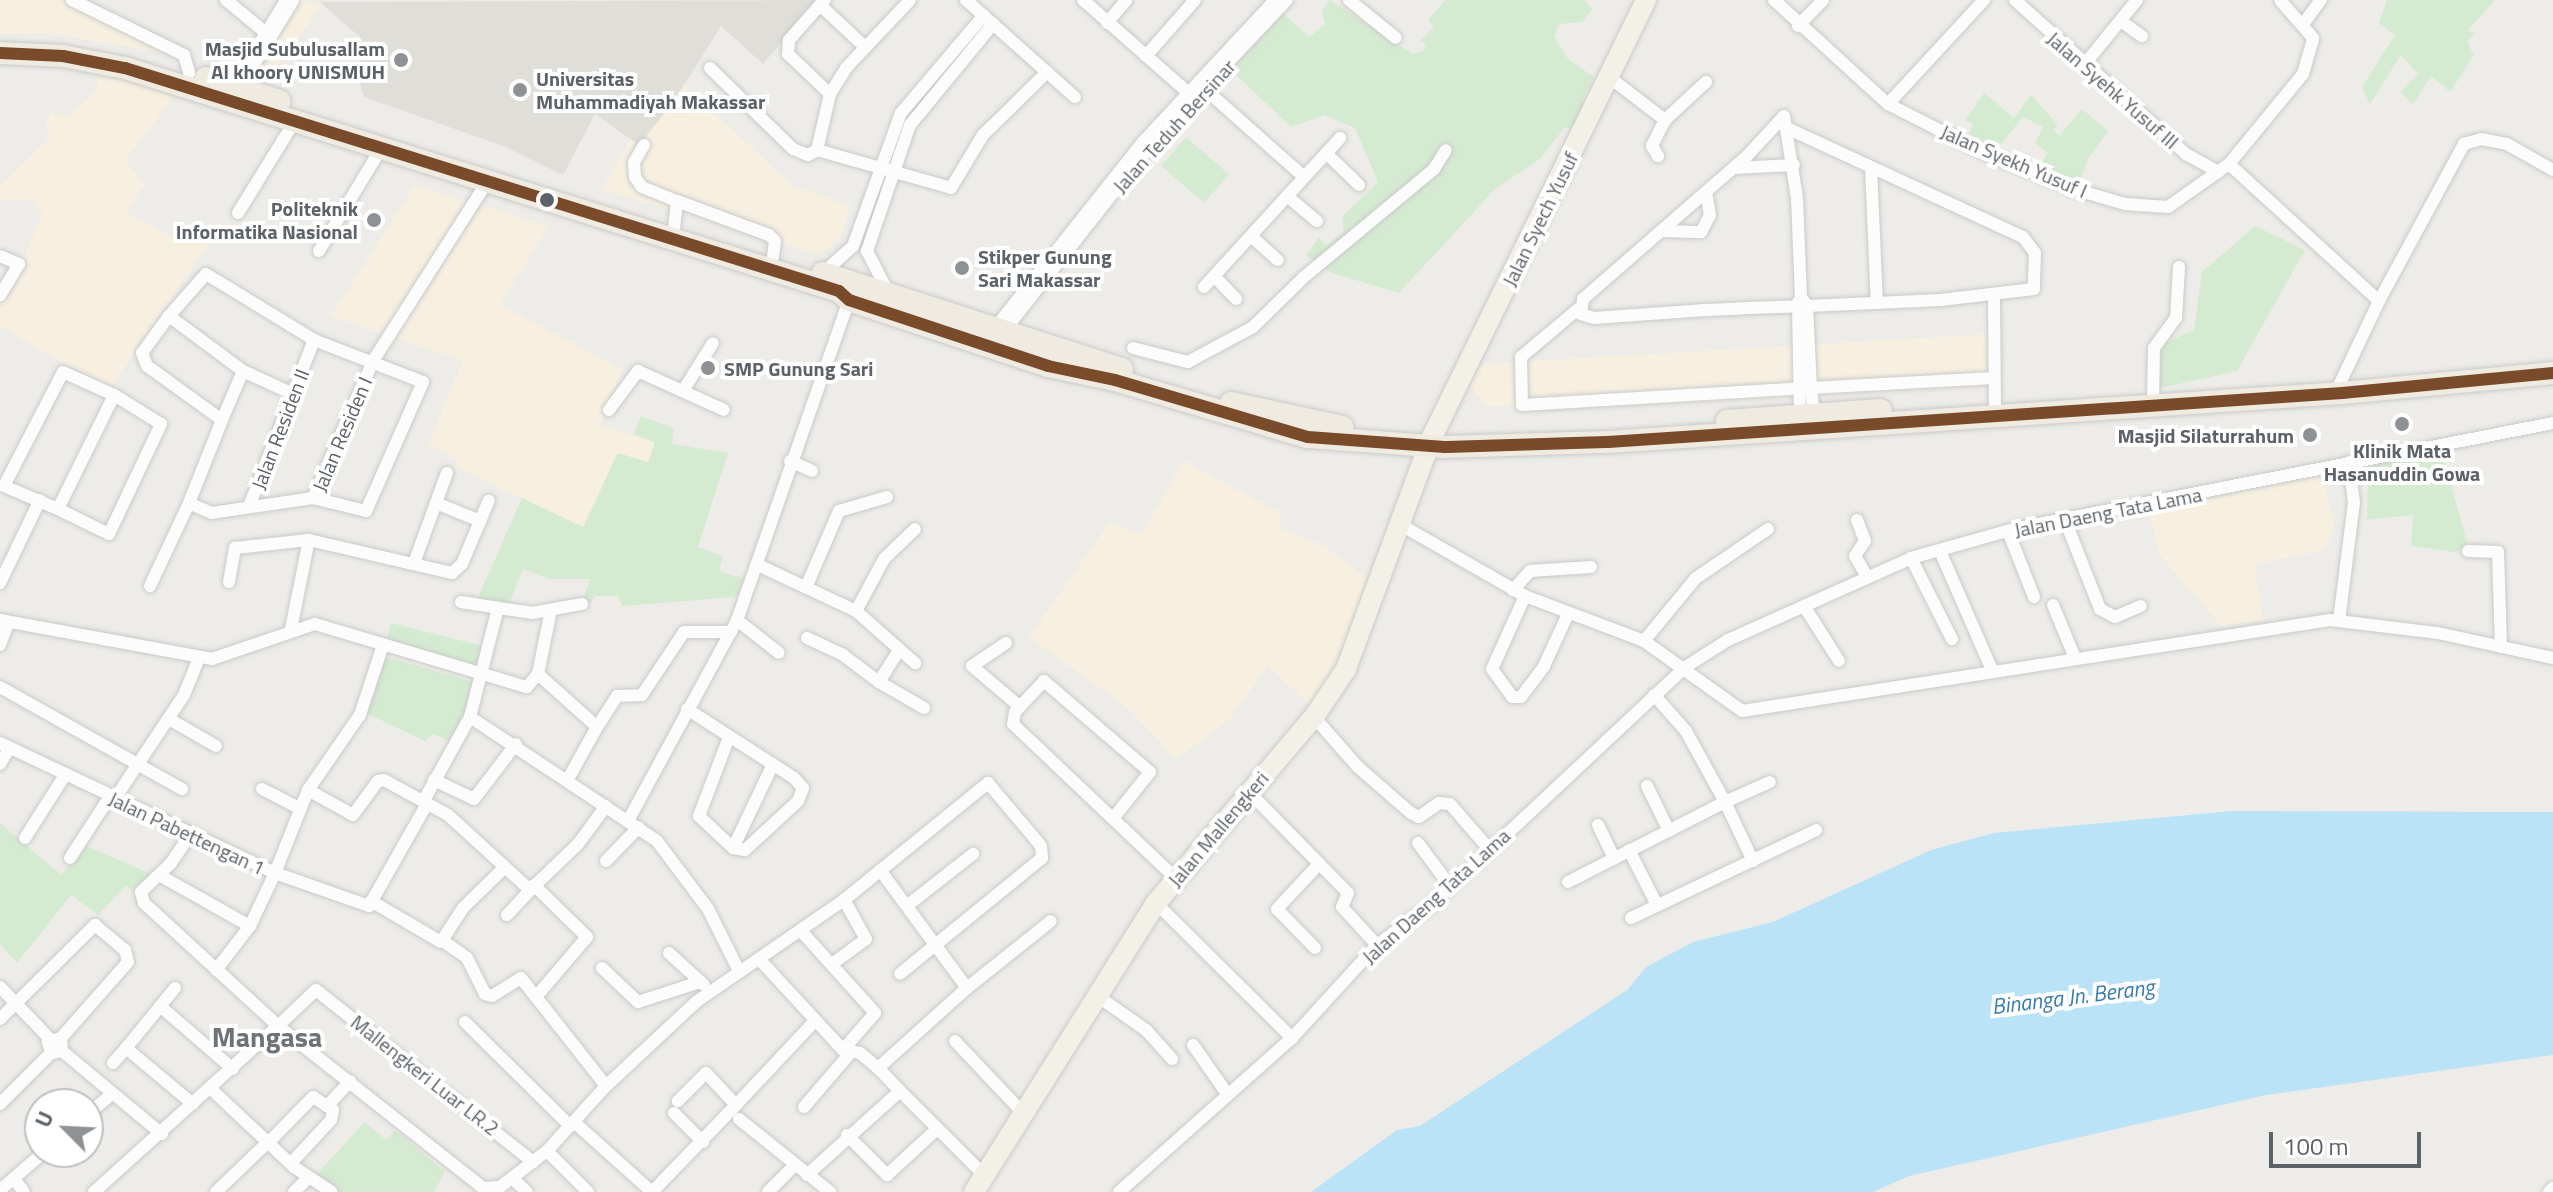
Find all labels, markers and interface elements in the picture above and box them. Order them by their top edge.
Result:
street label: Jalan Syehk Yusuf III [2042,26,2184,154]
place label: Masjid Subulusallam Al khoory UNISMUH [205,36,385,83]
marker: Masjid Subulusallam Al khoory UNISMUH [392,51,410,69]
street label: Jalan Teduh Bersinar [1108,54,1240,198]
place label: Universitas Muhammadiyah Makassar [536,66,765,113]
marker: Universitas Muhammadiyah Makassar [511,81,529,99]
street label: Jalan Syekh Yusuf I [1937,119,2091,203]
street label: Jalan Syech Yusuf [1497,148,1583,290]
unlabelled marker [539,192,555,208]
place label: Politeknik Informatika Nasional [176,196,358,243]
marker: Politeknik Informatika Nasional [365,211,383,229]
place label: Stikper Gunung Sari Makassar [978,244,1112,291]
marker: Stikper Gunung Sari Makassar [953,259,971,277]
place label: SMP Gunung Sari [724,356,873,380]
marker: SMP Gunung Sari [699,359,717,377]
street label: Jalan Residen II [246,365,314,493]
street label: Jalan Residen I [307,373,377,495]
marker: Klinik Mata Hasanuddin Gowa [2391,413,2413,435]
place label: Masjid Silaturrahum [2117,423,2294,447]
marker: Masjid Silaturrahum [2301,426,2319,444]
place label: Klinik Mata Hasanuddin Gowa [2324,438,2480,485]
street label: Jalan Daeng Tata Lama [2012,482,2204,542]
street label: Jalan Mallengkeri [1163,766,1273,892]
street label: Jalan Pabettengan 1 [105,786,269,880]
street label: Jalan Daeng Tata Lama [1357,823,1515,969]
water label: Binanga Jn. Berang [1990,974,2156,1020]
street label: Mallengkeri Luar LR.2 [346,1010,504,1140]
district label: Mangasa [212,1020,322,1054]
north arrow [24,1088,104,1168]
text: U [25,1106,62,1133]
scale bar [2273,1116,2425,1166]
text: 100 m [2283,1128,2349,1164]

